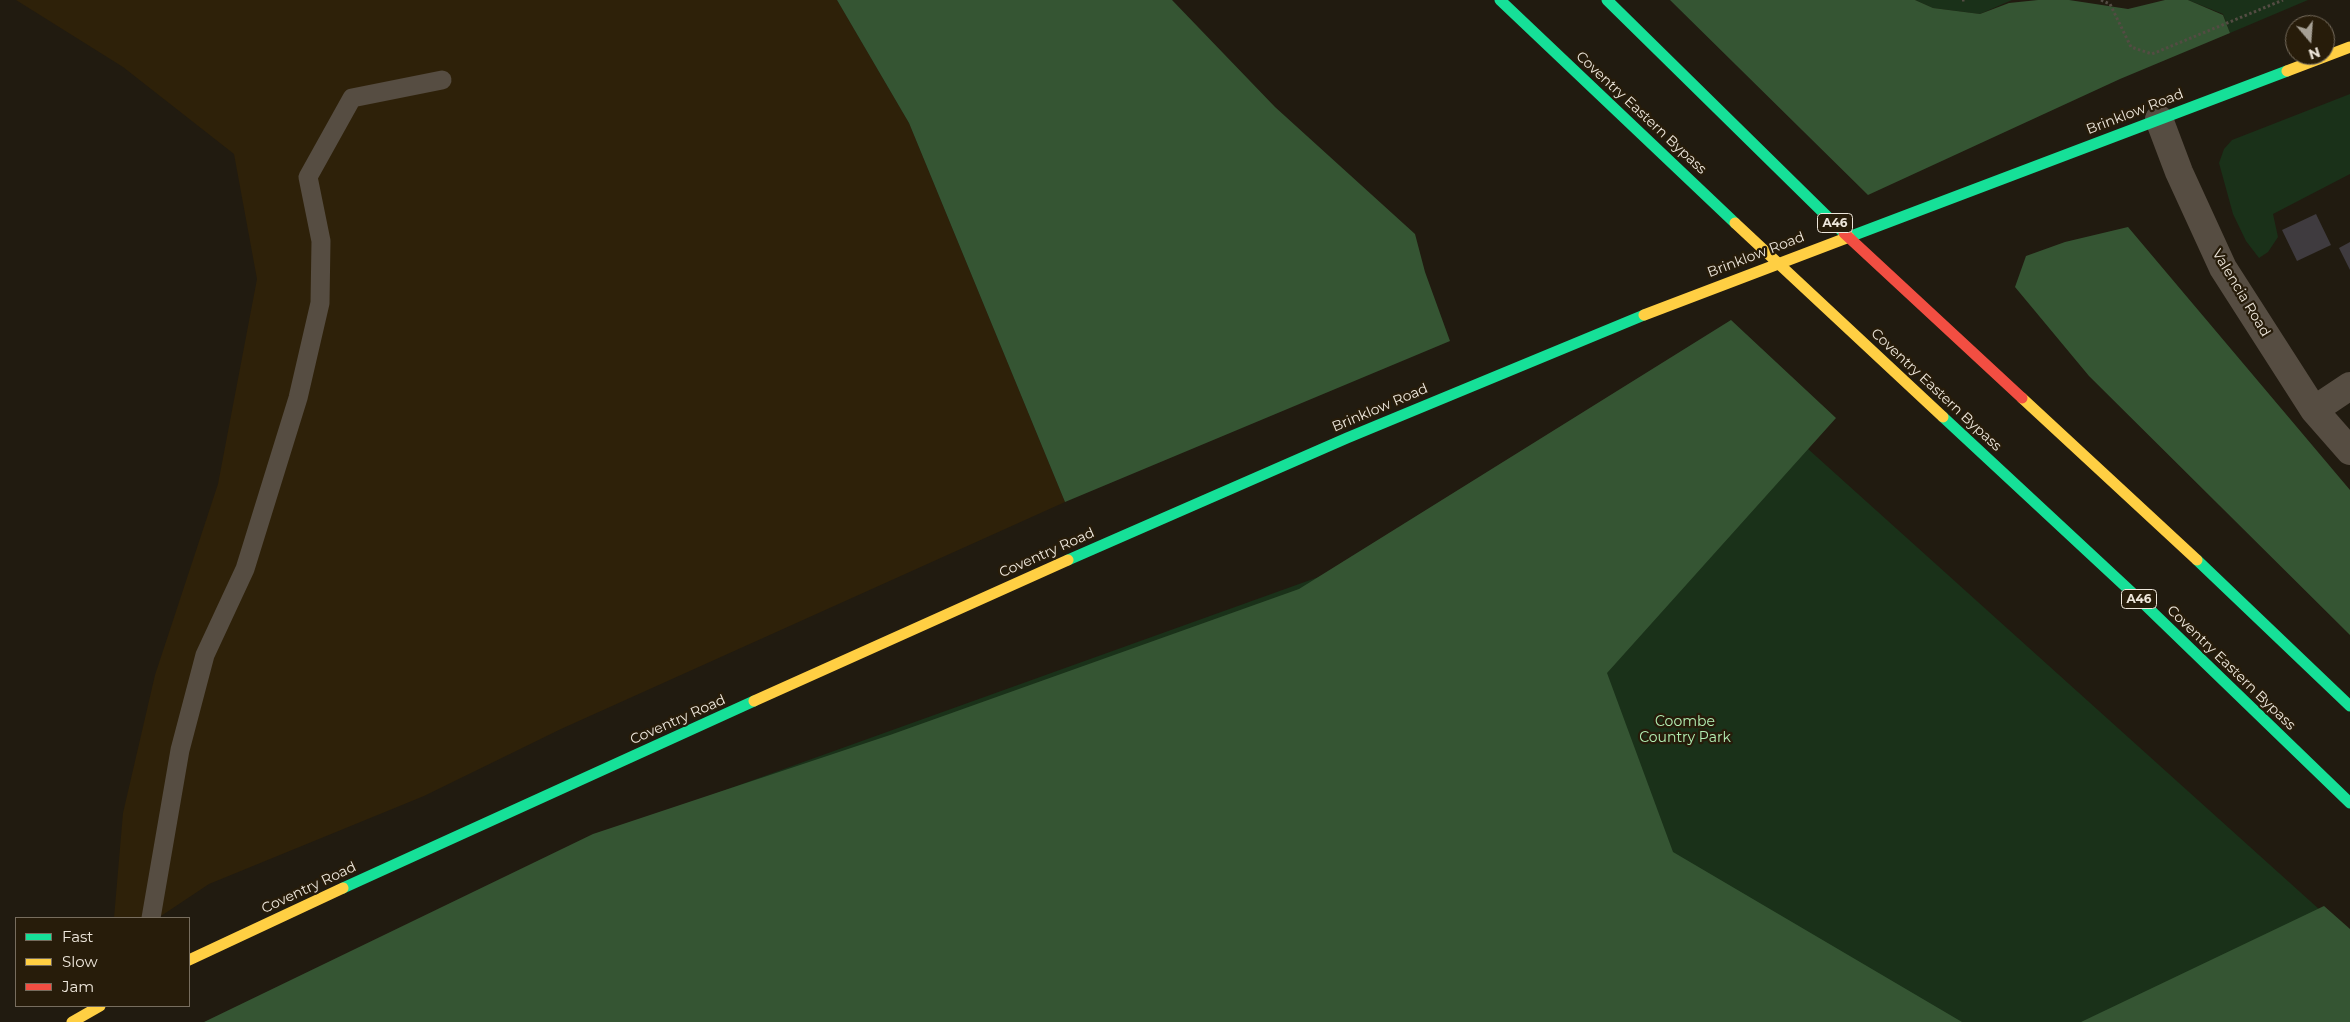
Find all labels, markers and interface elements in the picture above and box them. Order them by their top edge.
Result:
north arrow [2285,15,2335,65]
text: N [2306,43,2322,64]
street label: Coventry Eastern Bypass [1572,48,1710,178]
street label: Brinklow Road [2084,86,2186,138]
road number: A46 [1818,214,1852,232]
street label: Brinklow Road [1705,229,1807,281]
street label: Valencia Road [2208,246,2274,340]
street label: Coventry Eastern Bypass [1867,325,2005,455]
street label: Brinklow Road [1330,380,1430,436]
street label: Coventry Road [997,524,1097,582]
road number: A46 [2122,590,2156,608]
street label: Coventry Eastern Bypass [2163,602,2299,734]
street label: Coventry Road [628,691,728,749]
park label: Coombe Country Park [1639,714,1731,746]
street label: Coventry Road [259,859,359,917]
legend [15,917,190,1007]
text: Fast [62,927,93,946]
text: Slow [62,952,98,971]
text: Jam [62,977,94,996]

